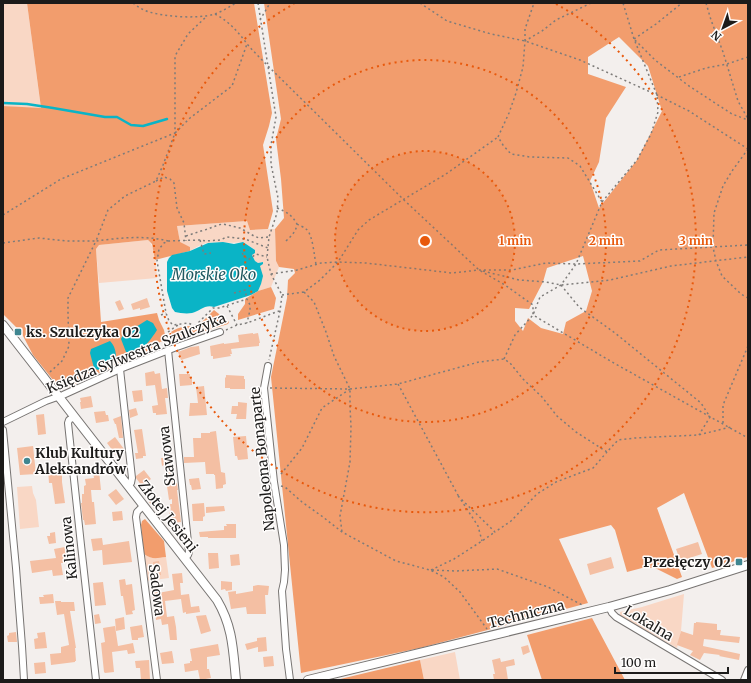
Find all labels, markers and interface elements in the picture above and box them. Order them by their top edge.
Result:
north arrow [703,8,743,48]
text: N [708,27,724,44]
text: 1 min [499,233,531,248]
text: 2 min [589,233,623,248]
text: 3 min [679,233,713,248]
centre of rings [418,234,432,248]
water label: Morskie Oko [171,265,256,284]
street label: Księdza Sylwestra Szulczyka [43,308,229,397]
place label: ks. Szulczyka 02 [26,323,139,341]
marker: ks. Szulczyka 02 [13,327,23,337]
street label: Napoleona Bonaparte [245,386,279,532]
street label: Stawowa [155,425,179,487]
place label: Klub Kultury Aleksandrów [34,444,127,478]
marker: Klub Kultury Aleksandrów [22,456,32,466]
street label: Złotej Jesieni [134,476,202,556]
street label: Kalinowa [57,515,81,580]
place label: Przełęczy 02 [643,553,731,571]
marker: Przełęczy 02 [734,557,744,567]
street label: Sadowa [145,563,169,617]
street label: Techniczna [486,596,567,632]
street label: Lokalna [621,601,677,645]
scale bar [615,649,728,675]
text: 100 m [621,655,656,670]

